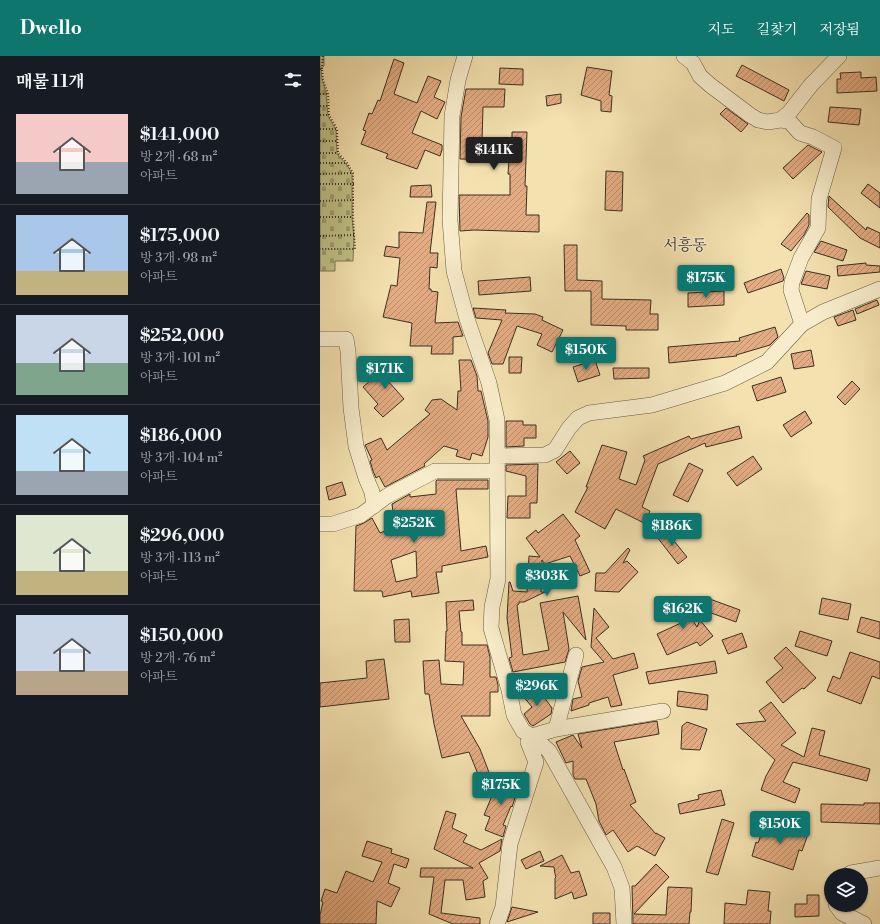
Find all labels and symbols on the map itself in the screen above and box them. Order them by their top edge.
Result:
pin: $141K [466,137,522,171]
district label: 서흥동 [663,236,707,255]
pin: $175K [678,265,734,299]
pin: $150K [558,337,614,371]
pin: $171K [357,356,413,390]
pin: $252K [386,510,442,544]
pin: $186K [644,513,700,547]
pin: $303K [519,563,575,597]
pin: $162K [655,596,711,630]
pin: $296K [509,673,565,707]
pin: $175K [473,772,529,806]
pin: $150K [752,811,808,845]

